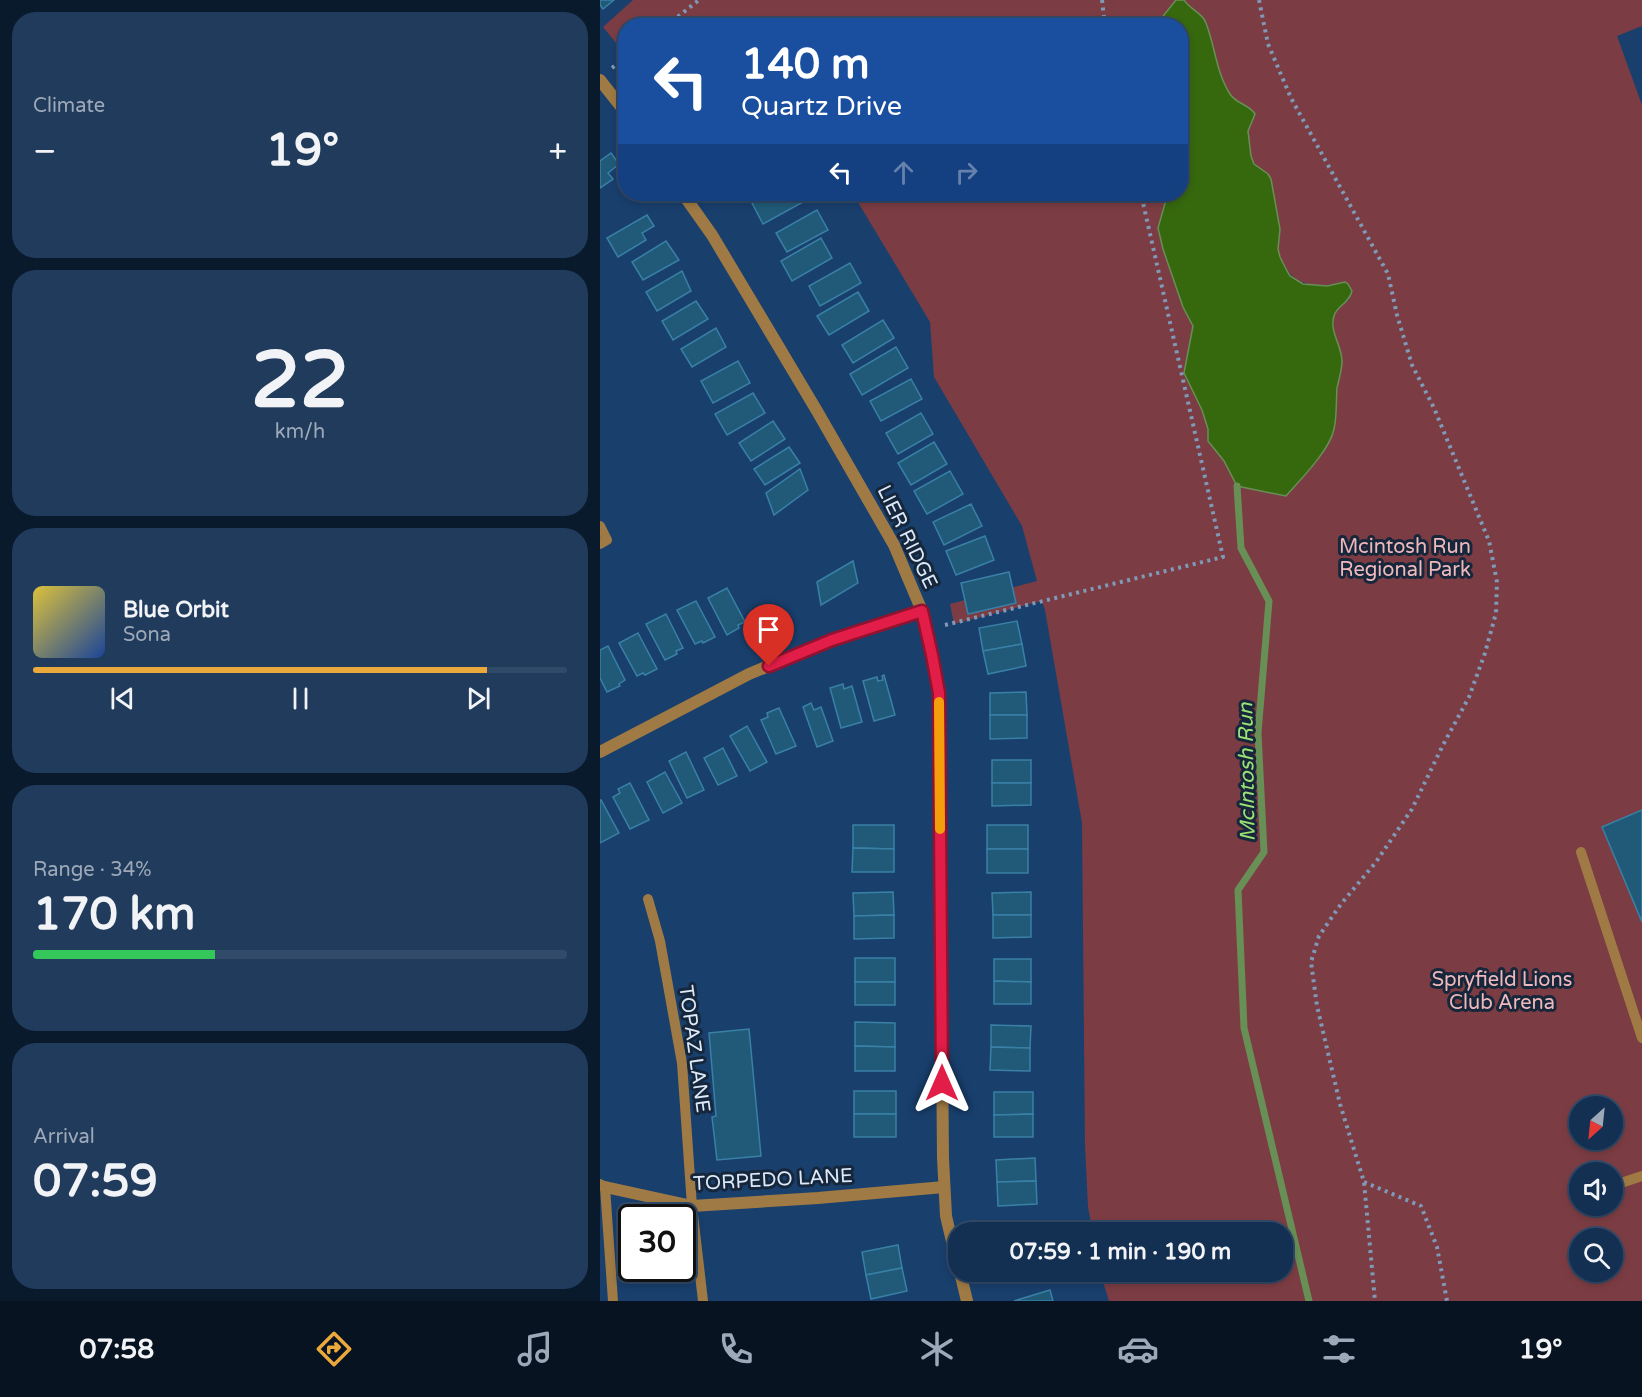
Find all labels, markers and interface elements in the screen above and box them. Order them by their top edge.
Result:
text: 140 m [741,39,870,90]
icon: left [642,42,720,120]
text: Quartz Drive [741,90,902,123]
text: Climate [33,94,105,118]
text: 19° [266,124,339,178]
text: − [33,132,57,171]
text: + [548,132,567,171]
icon: left [824,156,857,189]
icon: ahead [887,156,920,189]
icon: right [950,156,983,189]
text: 22 [251,334,349,428]
text: km/h [275,420,325,444]
street label: LIER RIDGE [872,481,942,593]
park label: Mcintosh Run Regional Park [1339,535,1471,582]
text: Blue Orbit [123,597,229,623]
pin [743,604,794,666]
icon: arrive [752,613,785,646]
text: Sona [123,623,171,647]
icon: previous [106,682,139,715]
icon: pause [284,682,317,715]
icon: next [462,682,495,715]
water label: McIntosh Run [1233,701,1261,842]
text: Range · 34% [33,858,152,882]
text: 170 km [33,888,195,942]
park label: Spryfield Lions Club Arena [1432,968,1572,1015]
street label: TOPAZ LANE [673,984,715,1114]
position arrow [910,1051,974,1115]
north arrow [1569,1096,1623,1150]
map controls [1569,1096,1623,1282]
text: Arrival [33,1125,95,1149]
text: 07:59 [33,1155,158,1209]
button: sound [1569,1162,1623,1216]
street label: TORPEDO LANE [693,1164,853,1196]
speed limit sign: 30 [618,1204,696,1282]
button: search [1569,1228,1623,1282]
text: 07:59 · 1 min · 190 m [1010,1239,1231,1265]
icon: directions [313,1328,355,1370]
icon: music [514,1328,556,1370]
icon: phone [715,1328,757,1370]
icon: climate [916,1328,958,1370]
icon: car [1117,1328,1159,1370]
icon: filters [1318,1328,1360,1370]
text: 07:58 [79,1333,154,1366]
text: 19° [1518,1333,1563,1366]

